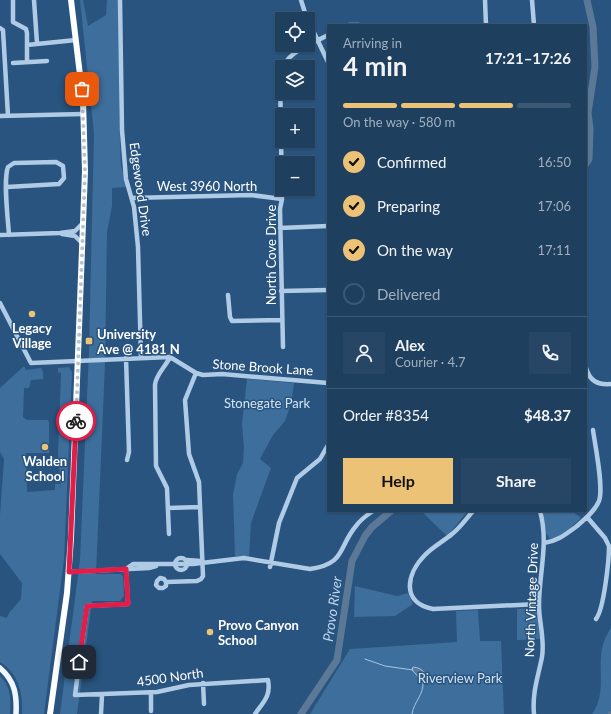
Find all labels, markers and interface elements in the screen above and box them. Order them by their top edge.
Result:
map controls [275,12,315,196]
button: locate [275,12,315,52]
text: Arriving in [343,35,402,51]
text: 17:21–17:26 [485,49,571,67]
text: 4 min [343,50,407,82]
button: layers [275,60,315,100]
pin [65,72,99,106]
icon: bag [71,78,93,100]
button: + [275,108,315,148]
text: On the way · 580 m [343,114,455,130]
street label: Edgewood Drive [127,141,156,237]
icon: check [343,151,365,173]
text: Confirmed [377,153,446,171]
text: 16:50 [538,154,571,170]
button: − [275,156,315,196]
street label: West 3960 North [157,178,257,194]
icon: check [343,195,365,217]
text: Preparing [377,197,440,215]
text: 17:06 [538,198,571,214]
street label: North Cove Drive [263,205,279,305]
icon: check [343,239,365,261]
text: On the way [377,241,453,259]
text: 17:11 [538,242,571,258]
text: Delivered [377,285,440,303]
marker: Legacy Village [27,309,37,319]
place label: Legacy Village [11,320,52,351]
place label: University Ave @ 4181 N [96,326,180,357]
button: person [343,332,385,374]
button: phone [529,332,571,374]
marker: University Ave @ 4181 N [84,336,94,346]
text: Alex [395,336,425,354]
text: Courier · 4.7 [395,354,466,370]
street label: Stone Brook Lane [212,356,314,379]
park label: Stonegate Park [224,395,311,411]
courier [56,401,96,441]
text: Order #8354 [343,406,429,424]
text: $48.37 [524,406,571,424]
icon: bike [65,410,87,432]
marker: Walden School [40,442,50,452]
place label: Walden School [23,453,67,484]
button: Help [343,458,453,504]
button: Share [461,458,571,504]
street label: North Vintage Drive [521,542,541,658]
water label: Provo River [319,575,345,643]
place label: Provo Canyon School [218,617,299,648]
marker: Provo Canyon School [205,627,215,637]
pin [62,645,96,679]
icon: home [68,651,90,673]
street label: 4500 North [136,664,204,690]
park label: Riverview Park [418,670,503,686]

